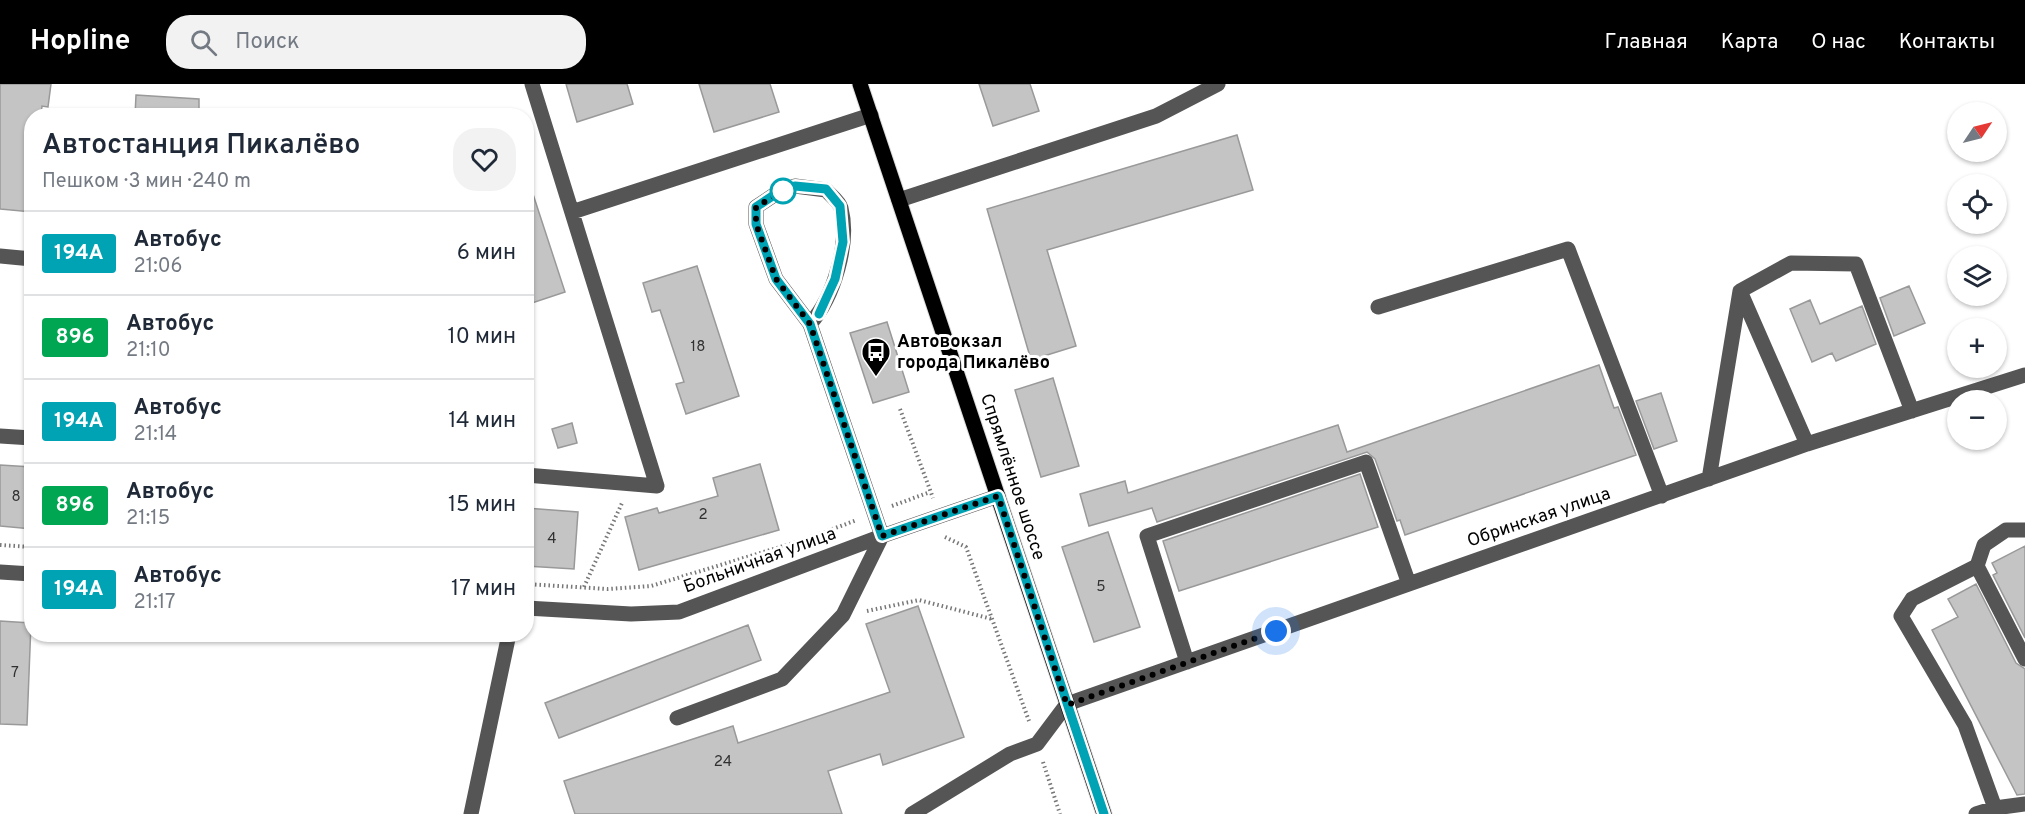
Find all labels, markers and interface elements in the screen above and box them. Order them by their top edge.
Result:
search box [166,15,586,69]
text: Hopline [30,24,130,60]
icon: search [187,26,220,59]
text: Поиск [235,29,300,56]
text: Главная [1604,29,1688,56]
text: Карта [1721,29,1778,56]
text: О нас [1811,29,1866,56]
text: Контакты [1899,29,1995,56]
north arrow [1947,102,2007,162]
map controls [1947,102,2007,450]
text: Автостанция Пикалёво [42,128,360,164]
button: heart [453,128,516,191]
text: Пешком · 3 мин · 240 m [42,169,251,195]
button: locate [1947,174,2007,234]
unlabelled marker [770,178,796,204]
text: Автобус [134,227,222,254]
text: 194А [54,240,104,267]
text: 6 мин [457,240,516,267]
button: layers [1947,246,2007,306]
text: 21:06 [134,254,182,280]
text: Автобус [126,311,214,338]
button: + [1947,318,2007,378]
text: 896 [56,324,95,351]
text: 10 мин [447,324,516,351]
place label: Автовокзал города Пикалёво [897,331,1050,375]
bus stop icon: Автовокзал города Пикалёво [860,336,892,378]
text: 21:10 [126,338,171,364]
house number: 18 [691,338,705,357]
button: − [1947,390,2007,450]
street label: Спрямлённое шоссе [974,391,1050,563]
text: Автобус [134,395,222,422]
text: 194А [54,408,104,435]
text: 14 мин [448,408,516,435]
text: 21:14 [134,422,177,448]
text: Автобус [126,479,214,506]
street label: Обринская улица [1464,483,1614,553]
house number: 8 [11,488,21,507]
text: 896 [56,492,95,519]
text: 15 мин [448,492,516,519]
text: 21:15 [126,506,170,532]
house number: 2 [698,506,708,525]
street label: Больничная улица [681,523,839,599]
house number: 4 [547,530,557,549]
text: Автобус [134,563,222,590]
text: 194А [54,576,104,603]
text: 17 мин [451,576,516,603]
house number: 5 [1096,578,1106,597]
text: 21:17 [134,590,176,616]
your location [1261,616,1291,646]
house number: 7 [11,664,19,683]
house number: 24 [714,753,732,772]

